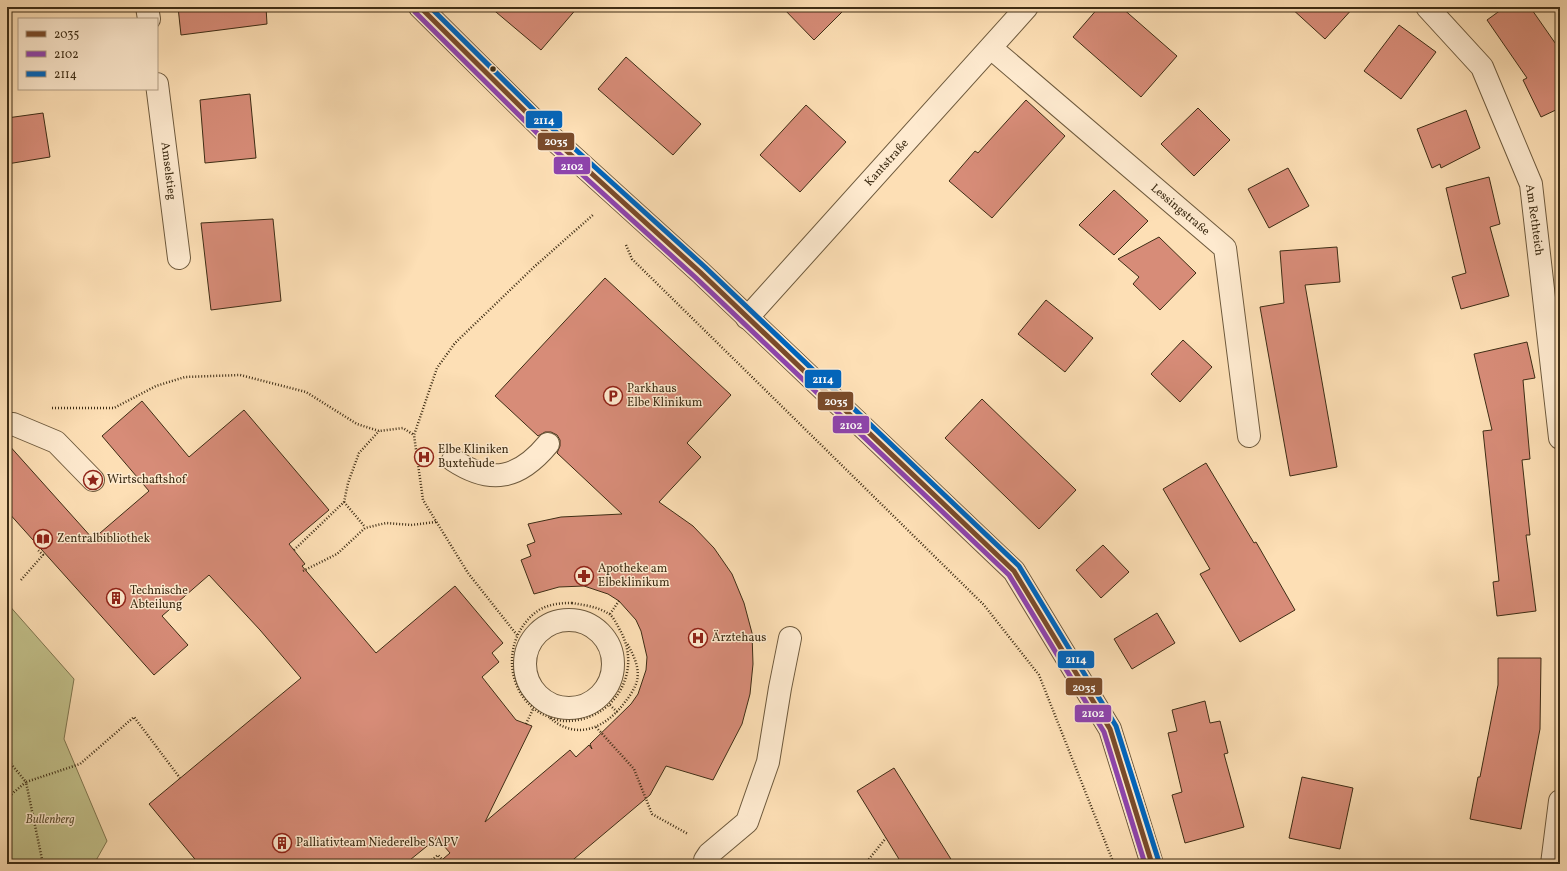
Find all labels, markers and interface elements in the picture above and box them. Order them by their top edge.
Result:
legend [18,18,158,90]
text: 2035 [54,27,79,43]
text: 2102 [54,47,79,63]
unlabelled marker [488,64,498,74]
text: 2114 [54,67,77,83]
line badge: 2114 [525,110,563,129]
text: 2114 [533,114,555,129]
line badge: 2035 [537,132,575,151]
text: 2035 [544,135,568,150]
street label: Kantstraße [861,136,913,190]
street label: Amselstieg [157,141,179,201]
line badge: 2102 [553,156,591,175]
text: 2102 [561,160,584,175]
street label: Lessingstraße [1147,180,1213,240]
street label: Am Rethteich [1521,183,1547,257]
line badge: 2114 [804,369,842,389]
text: 2114 [812,373,834,388]
place label: Parkhaus Elbe Klinikum [627,381,703,411]
parking icon: Parkhaus Elbe Klinikum [602,385,624,407]
line badge: 2035 [817,391,854,411]
text: 2035 [824,395,848,410]
line badge: 2102 [832,415,870,434]
text: 2102 [840,419,863,434]
place label: Elbe Kliniken Buxtehude [438,442,509,472]
hospital icon: Elbe Kliniken Buxtehude [413,446,435,468]
place icon: Wirtschaftshof [82,469,104,491]
place label: Wirtschaftshof [107,472,188,488]
library icon: Zentralbibliothek [32,528,54,550]
place label: Zentralbibliothek [57,531,150,547]
place label: Apotheke am Elbeklinikum [598,561,670,591]
pharmacy icon: Apotheke am Elbeklinikum [573,565,595,587]
place label: Technische Abteilung [130,583,188,613]
building icon: Technische Abteilung [105,587,127,609]
hospital icon: Ärztehaus [687,627,709,649]
place label: Ärztehaus [712,629,766,646]
line badge: 2114 [1057,650,1095,669]
text: 2114 [1065,653,1087,668]
line badge: 2035 [1065,677,1103,696]
text: 2035 [1072,681,1096,696]
line badge: 2102 [1074,704,1112,723]
text: 2102 [1082,707,1105,722]
park label: Bullenberg [25,812,75,828]
building icon: Palliativteam Niederelbe SAPV [271,832,293,854]
place label: Palliativteam Niederelbe SAPV [296,835,458,851]

